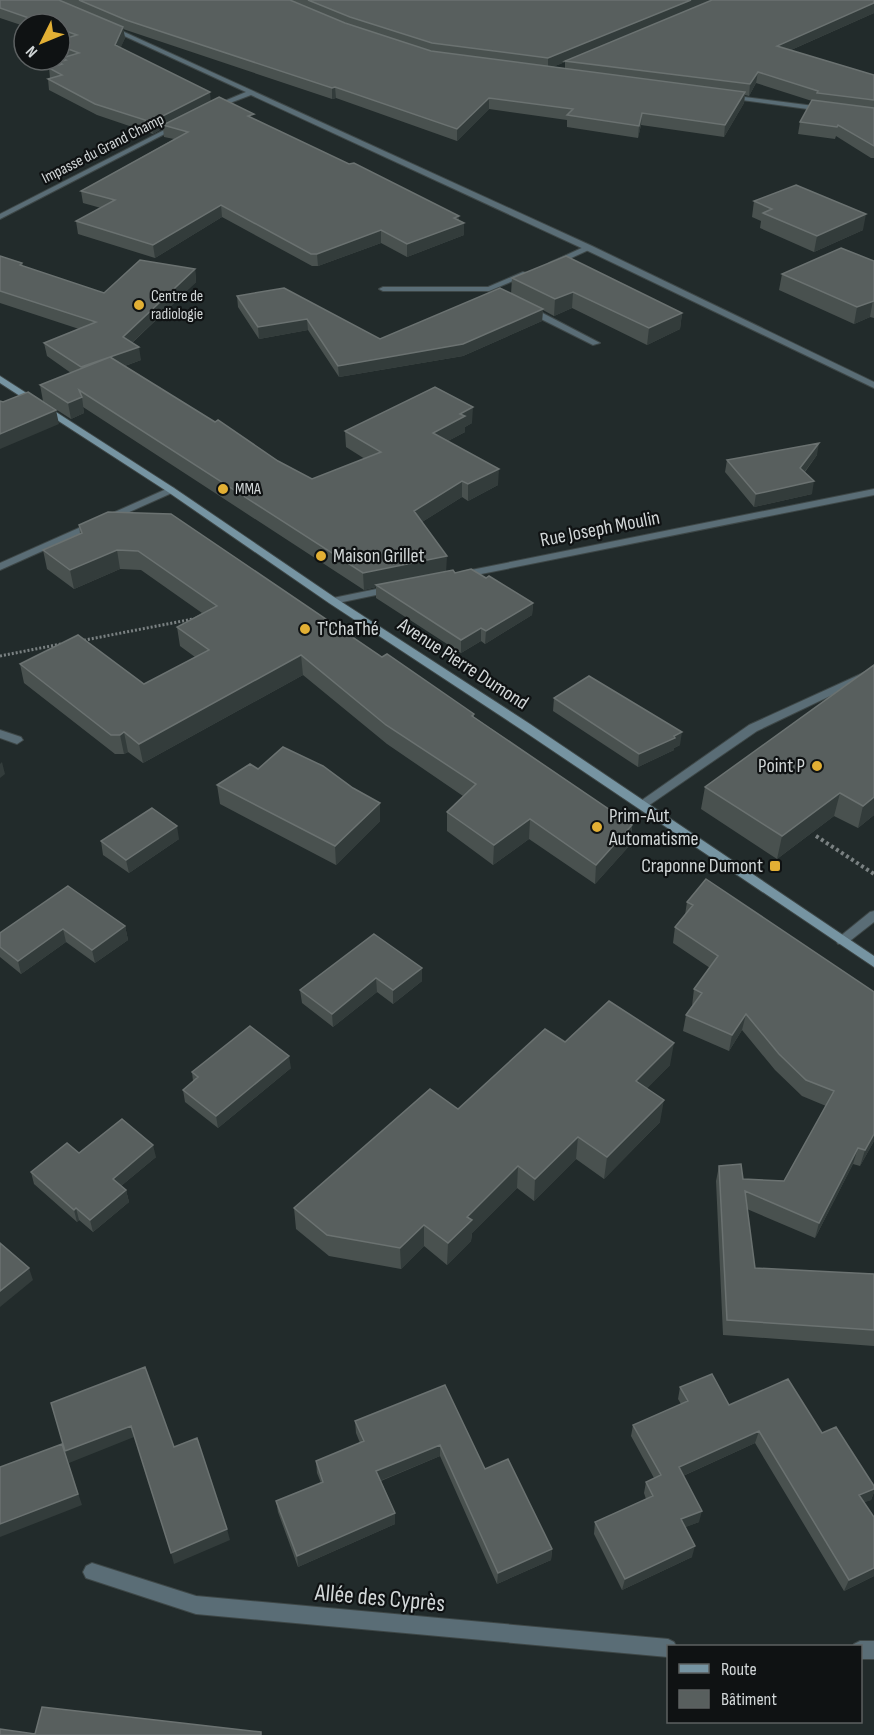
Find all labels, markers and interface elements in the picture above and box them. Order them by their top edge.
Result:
north arrow [12,12,72,72]
text: N [22,42,42,61]
street label: Impasse du Grand Champ [39,110,167,188]
place label: Centre de radiologie [151,287,203,324]
marker: Centre de radiologie [132,298,146,312]
place label: MMA [235,480,261,499]
marker: MMA [216,482,230,496]
street label: Rue Joseph Moulin [538,506,662,552]
place label: Maison Grillet [333,544,425,568]
marker: Maison Grillet [314,549,328,563]
street label: Avenue Pierre Dumond [392,612,533,715]
place label: T'ChaThé [317,617,379,641]
marker: T'ChaThé [298,622,312,636]
place label: Point P [758,754,805,778]
marker: Point P [810,759,824,773]
place label: Prim-Aut Automatisme [608,804,699,851]
marker: Prim-Aut Automatisme [590,820,604,834]
place label: Craponne Dumont [641,854,763,878]
marker: Craponne Dumont [768,859,782,873]
street label: Allée des Cyprès [313,1578,446,1618]
legend [667,1645,862,1723]
text: Route [721,1659,757,1680]
text: Bâtiment [721,1689,777,1710]

